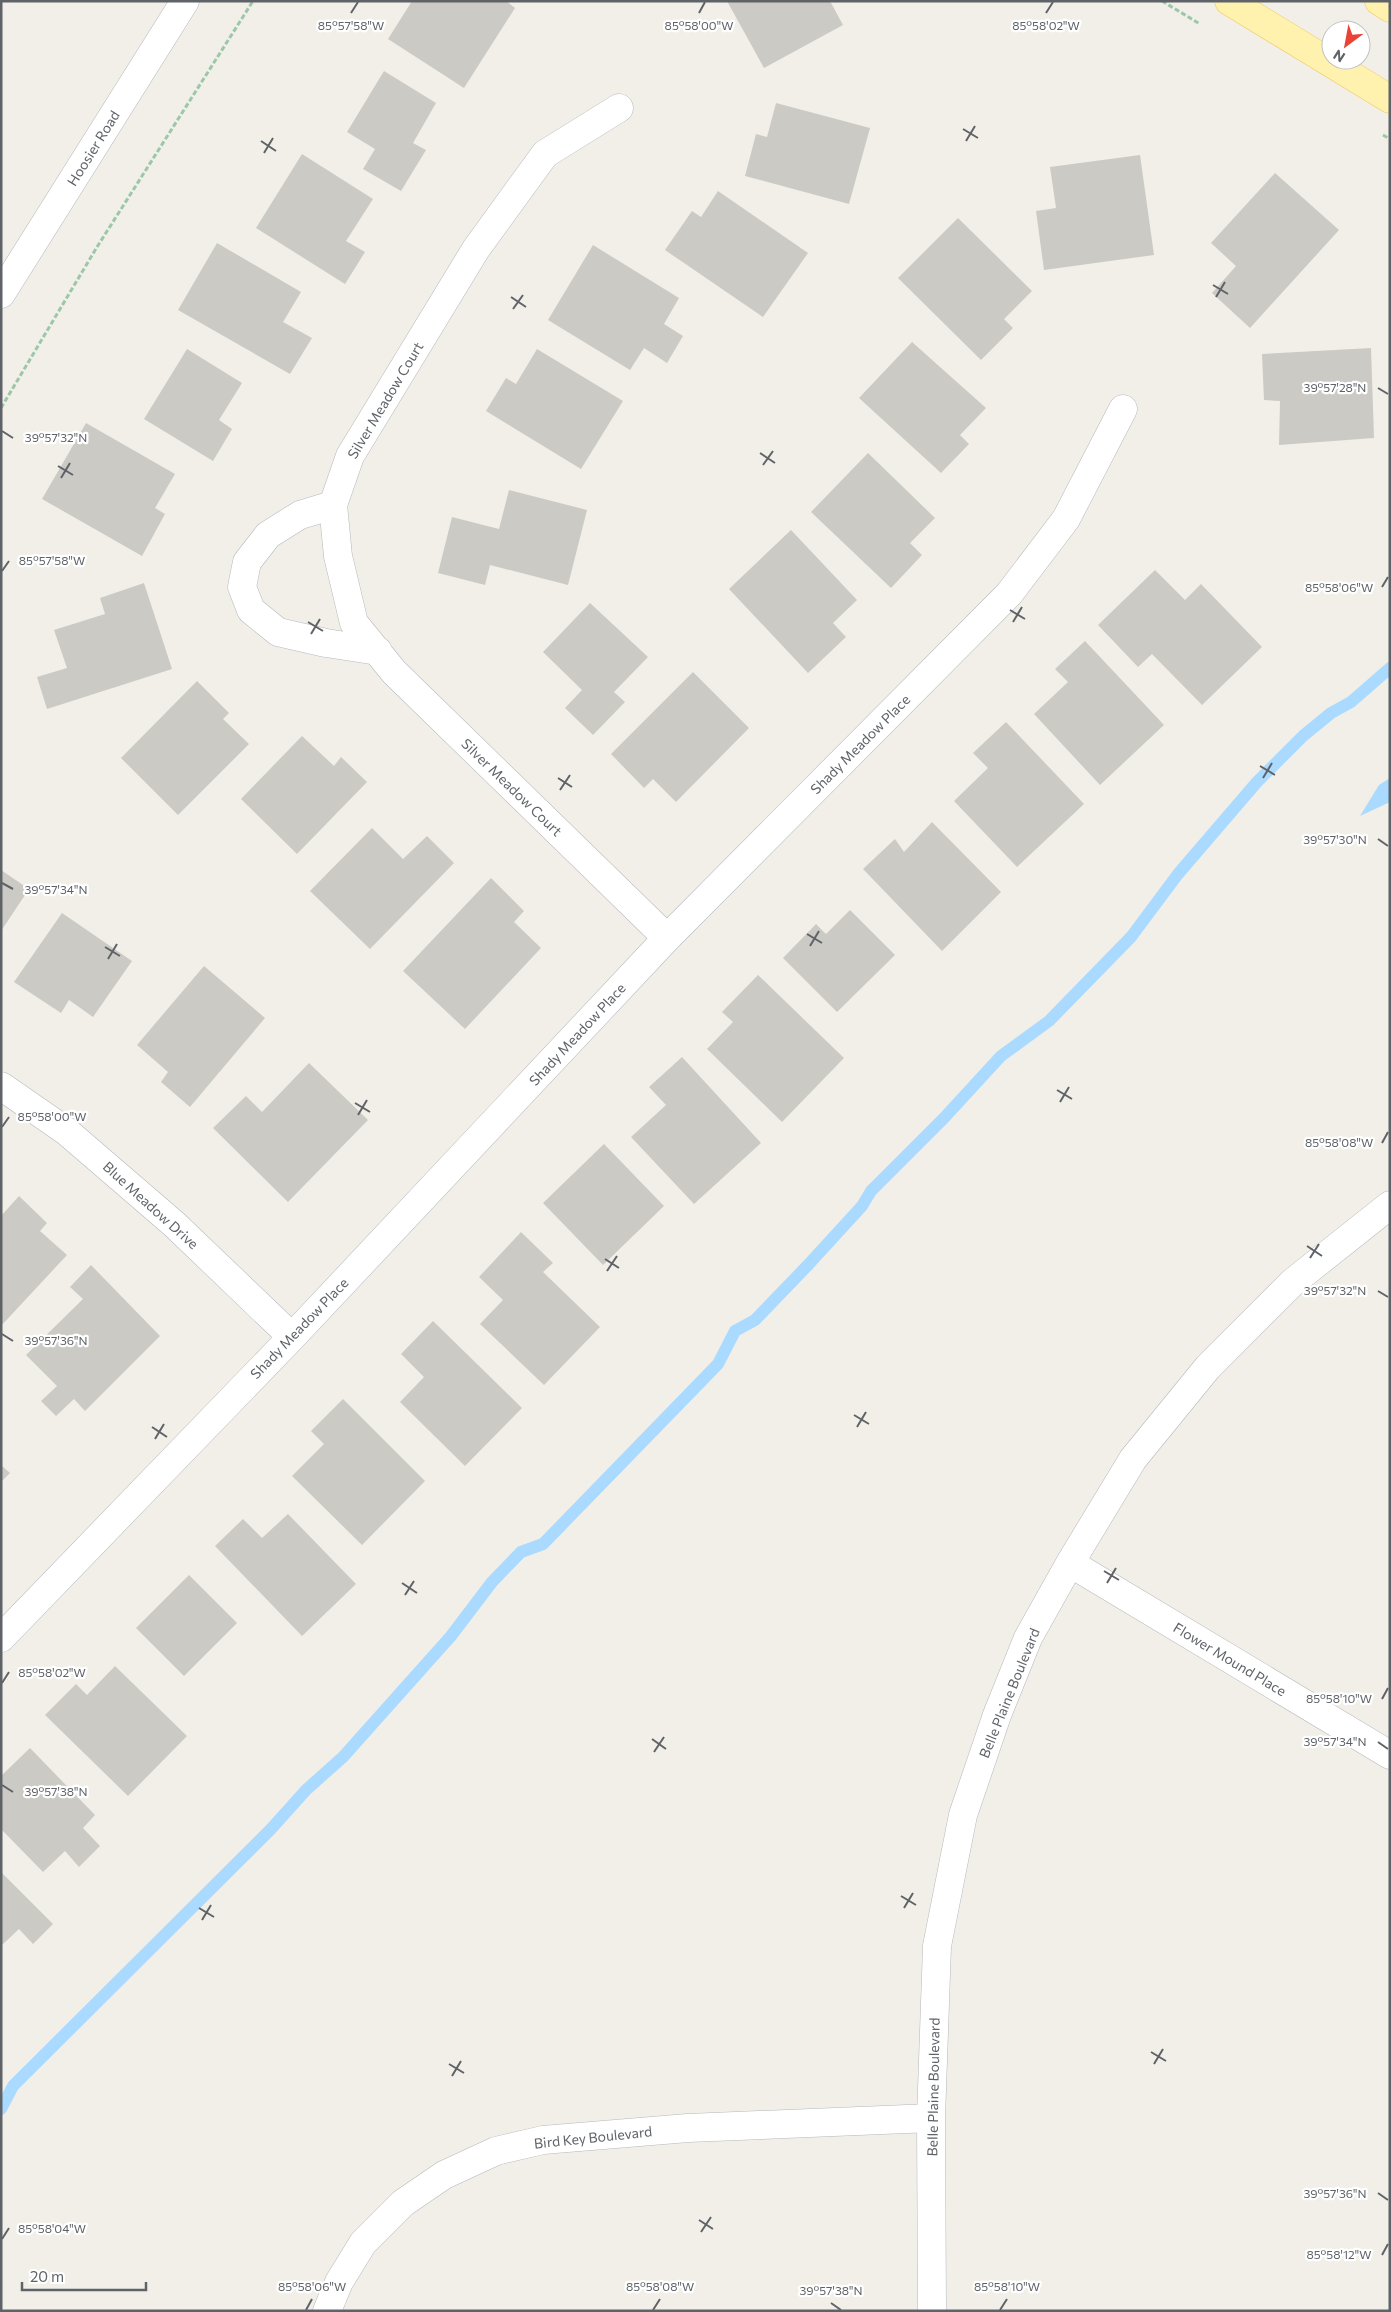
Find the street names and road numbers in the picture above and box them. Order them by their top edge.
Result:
street label: Hoosier Road [63,107,123,189]
street label: Silver Meadow Court [343,338,427,461]
street label: Shady Meadow Place [807,691,913,797]
street label: Silver Meadow Court [458,735,566,840]
street label: Shady Meadow Place [525,979,629,1089]
street label: Blue Meadow Drive [100,1158,202,1252]
street label: Shady Meadow Place [246,1274,352,1382]
street label: Flower Mound Place [1170,1619,1290,1699]
street label: Belle Plaine Boulevard [975,1625,1043,1761]
street label: Belle Plaine Boulevard [923,2017,943,2157]
street label: Bird Key Boulevard [533,2122,653,2152]

